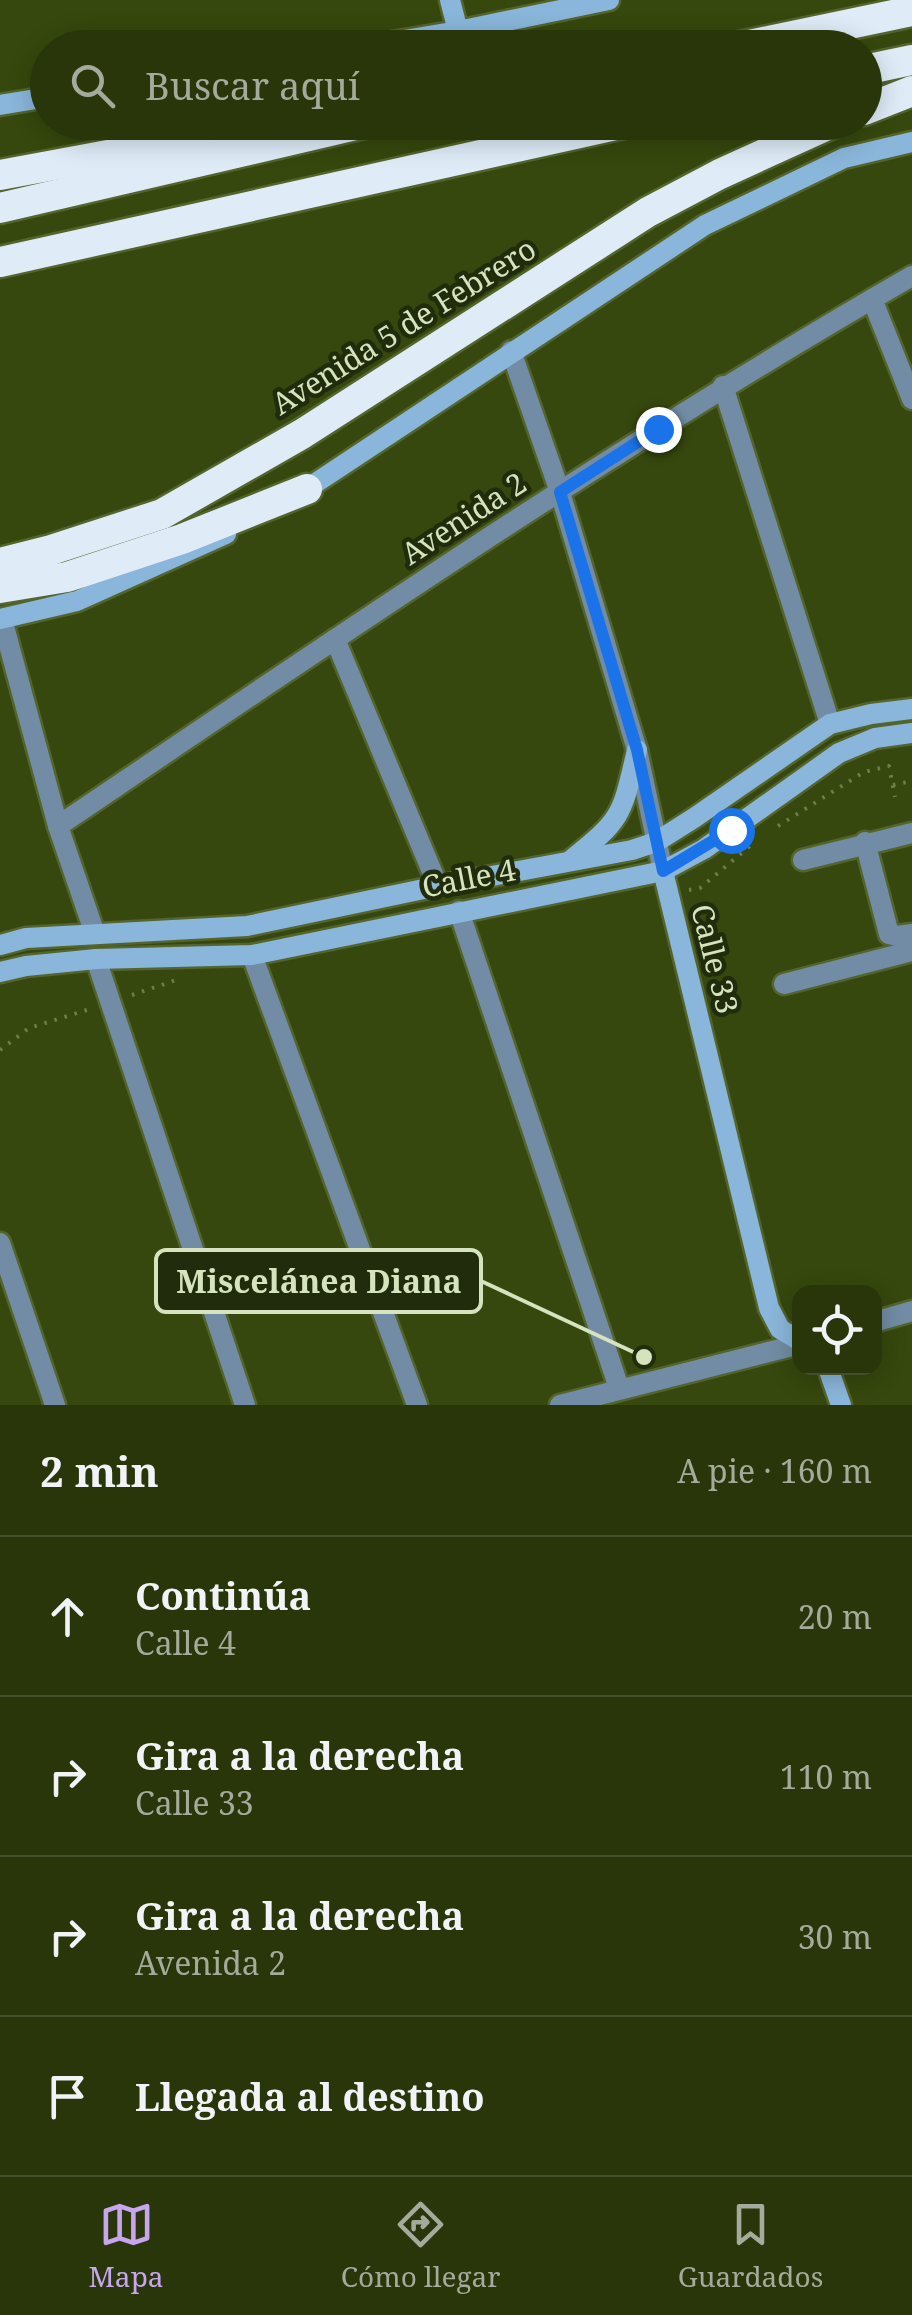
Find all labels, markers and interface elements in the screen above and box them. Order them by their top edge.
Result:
search box [30,30,882,140]
icon: search [65,58,120,113]
text: Buscar aquí [145,59,360,111]
street label: Avenida 5 de Febrero [263,228,543,424]
route end [636,407,682,453]
street label: Avenida 2 [393,462,534,573]
route start [709,808,755,854]
street label: Calle 4 [418,848,519,907]
street label: Calle 33 [682,900,749,1018]
callout: Miscelánea Diana [156,1250,481,1312]
text: Miscelánea Diana [176,1259,462,1302]
map controls [792,1285,882,1375]
button: locate [792,1285,882,1375]
text: 2 min [40,1442,159,1499]
text: A pie · 160 m [677,1449,872,1492]
text: Continúa [135,1569,311,1621]
icon: ahead [40,1589,95,1644]
text: 20 m [798,1595,872,1638]
text: Calle 4 [135,1621,236,1664]
text: Gira a la derecha [135,1729,464,1781]
icon: right [40,1749,95,1804]
text: 110 m [780,1755,872,1798]
text: Calle 33 [135,1781,254,1824]
text: Gira a la derecha [135,1889,464,1941]
icon: right [40,1909,95,1964]
text: 30 m [798,1915,872,1958]
text: Avenida 2 [135,1941,286,1984]
icon: arrive [40,2069,95,2124]
text: Llegada al destino [135,2070,485,2122]
tab: Mapa [89,2197,164,2295]
tab: Cómo llegar [341,2197,500,2295]
tab: Guardados [678,2197,823,2295]

